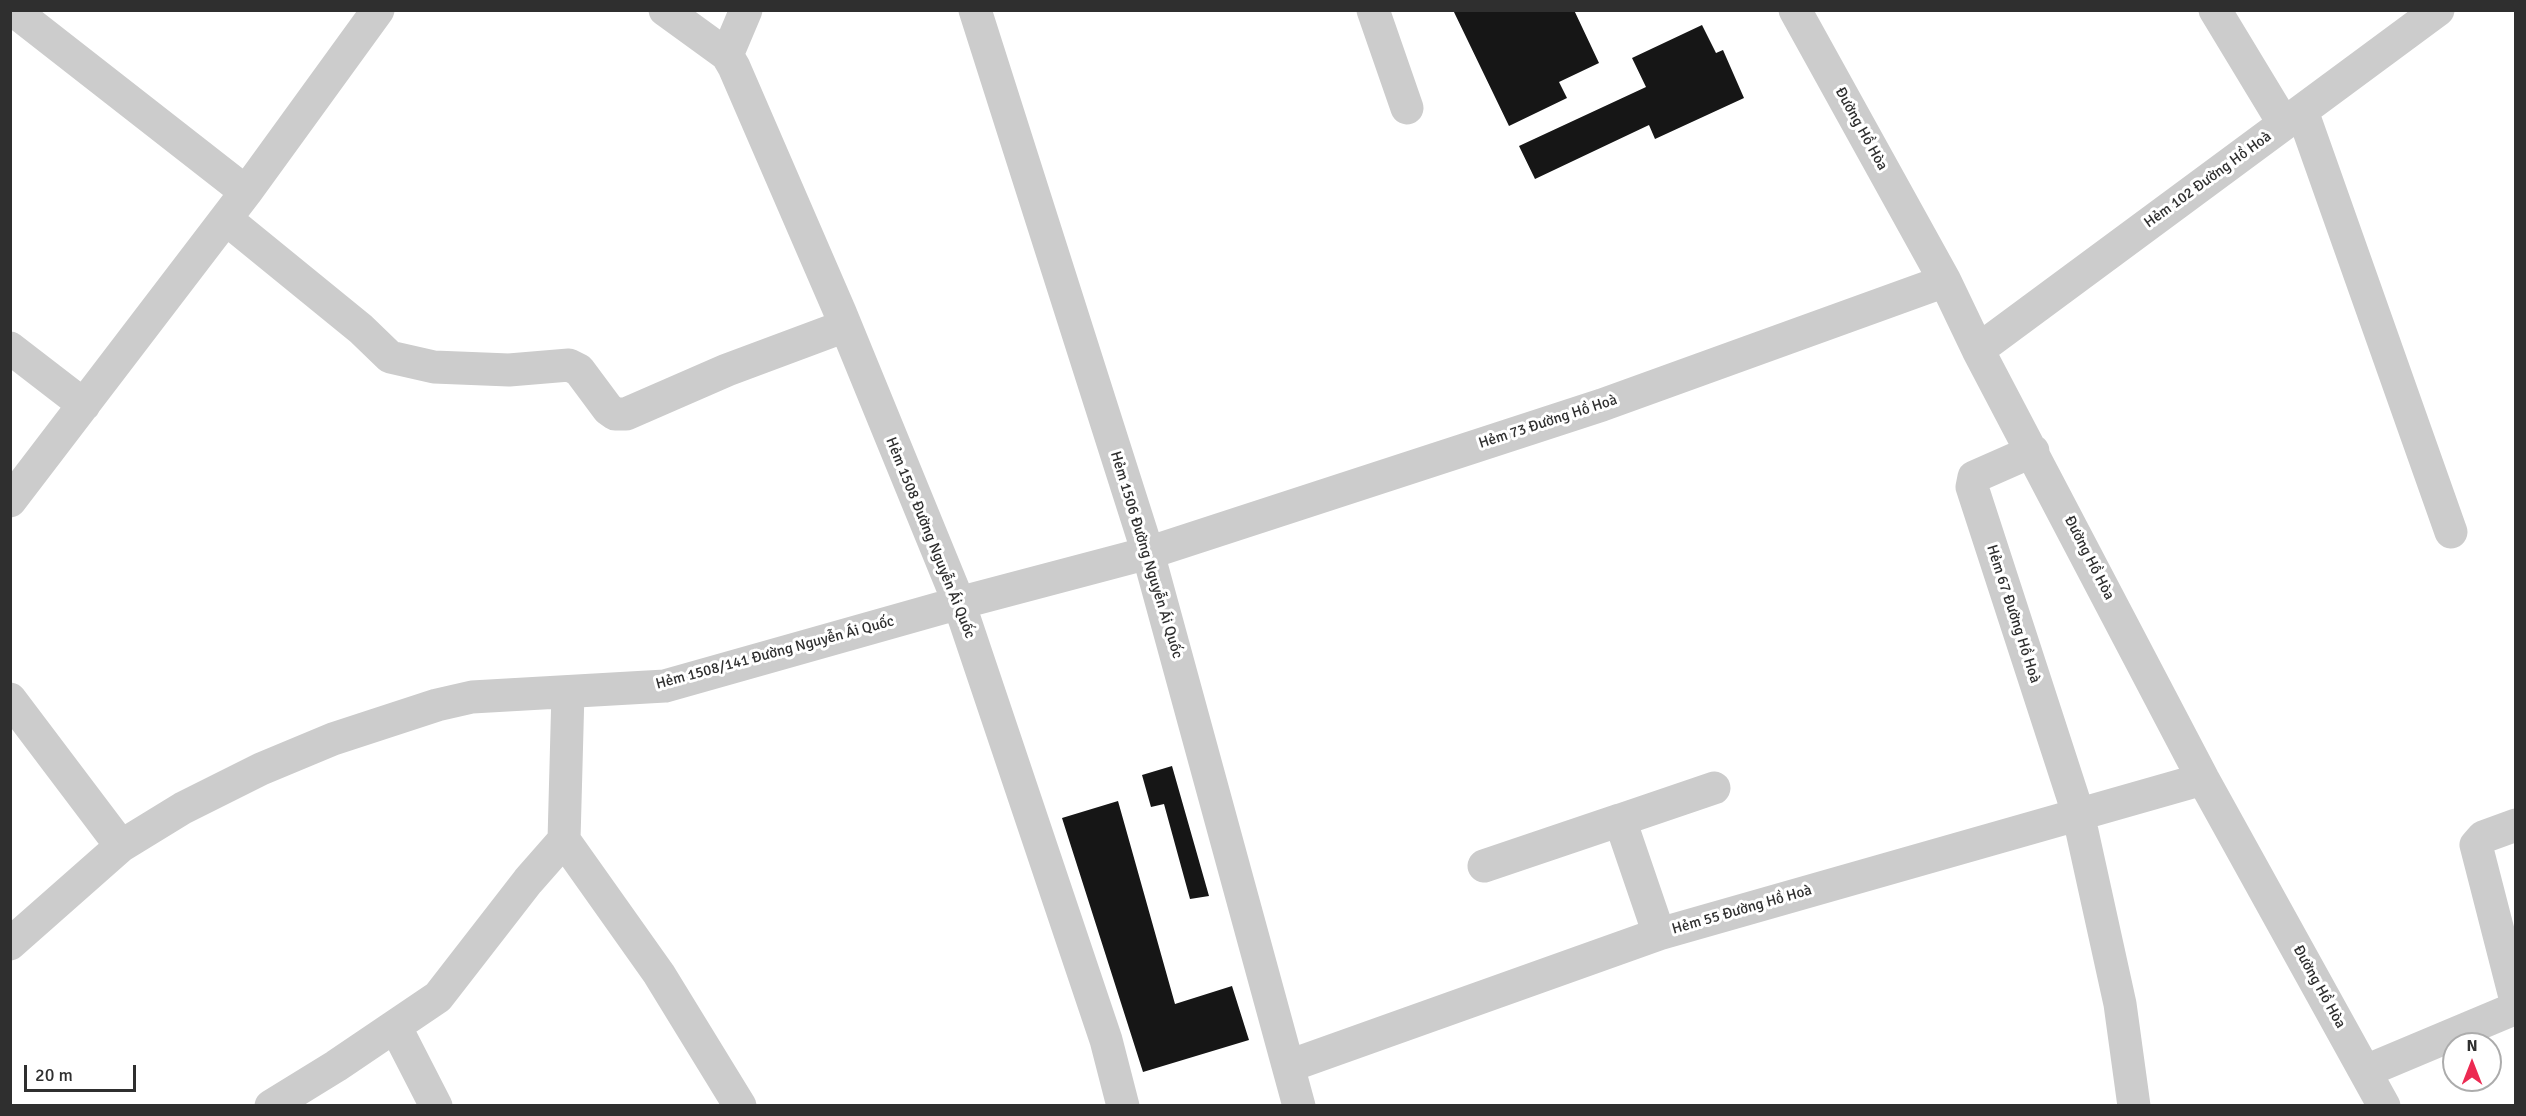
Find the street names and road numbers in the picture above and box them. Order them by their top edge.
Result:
street label: Đường Hồ Hòa [1831,84,1891,174]
street label: Hẻm 102 Đường Hồ Hoà [2141,128,2275,232]
street label: Hẻm 73 Đường Hồ Hoà [1476,391,1620,453]
street label: Hẻm 1508 Đường Nguyễn Ái Quốc [881,435,979,641]
street label: Hẻm 1506 Đường Nguyễn Ái Quốc [1106,449,1186,661]
street label: Đường Hồ Hòa [2060,513,2118,603]
street label: Hẻm 67 Đường Hồ Hoà [1982,542,2044,686]
street label: Hẻm 1508/141 Đường Nguyễn Ái Quốc [654,612,896,694]
street label: Hẻm 55 Đường Hồ Hoà [1670,881,1814,939]
street label: Đường Hồ Hòa [2289,942,2349,1032]

